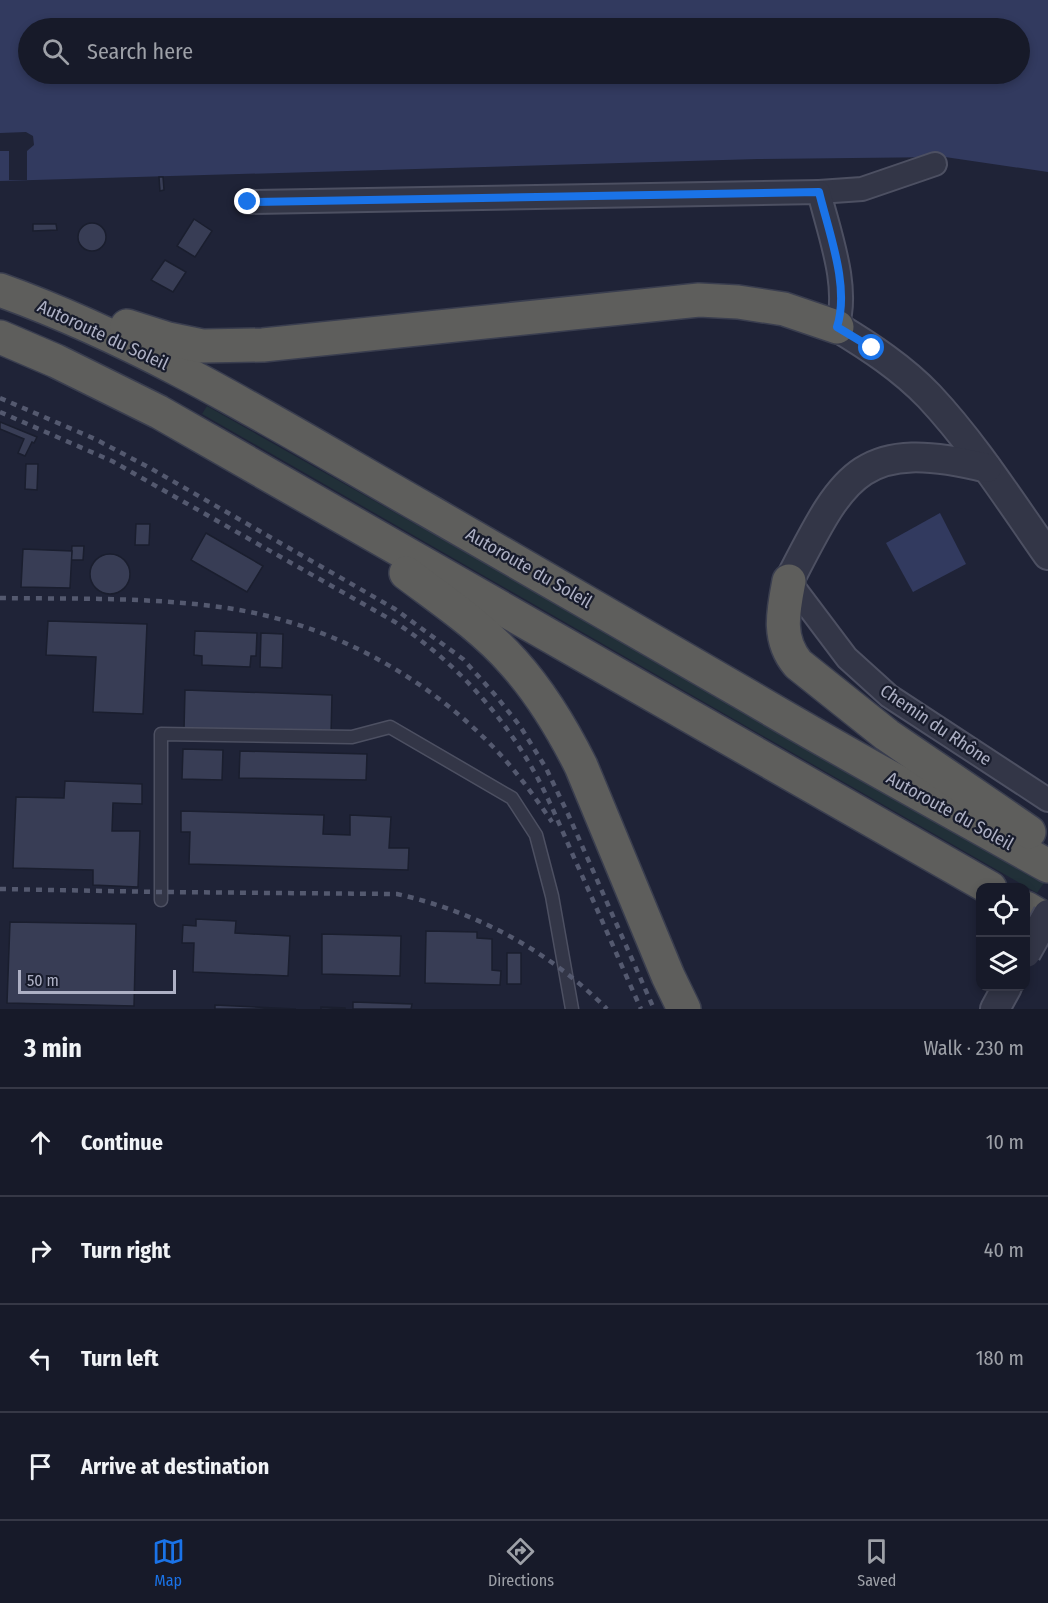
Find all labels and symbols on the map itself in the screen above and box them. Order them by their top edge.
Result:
route end [234,188,260,214]
street label: Autoroute du Soleil [34,295,172,375]
route start [858,334,884,360]
street label: Autoroute du Soleil [462,523,596,613]
street label: Chemin du Rhône [876,680,996,770]
street label: Autoroute du Soleil [883,767,1018,855]
scale bar [18,967,176,995]

